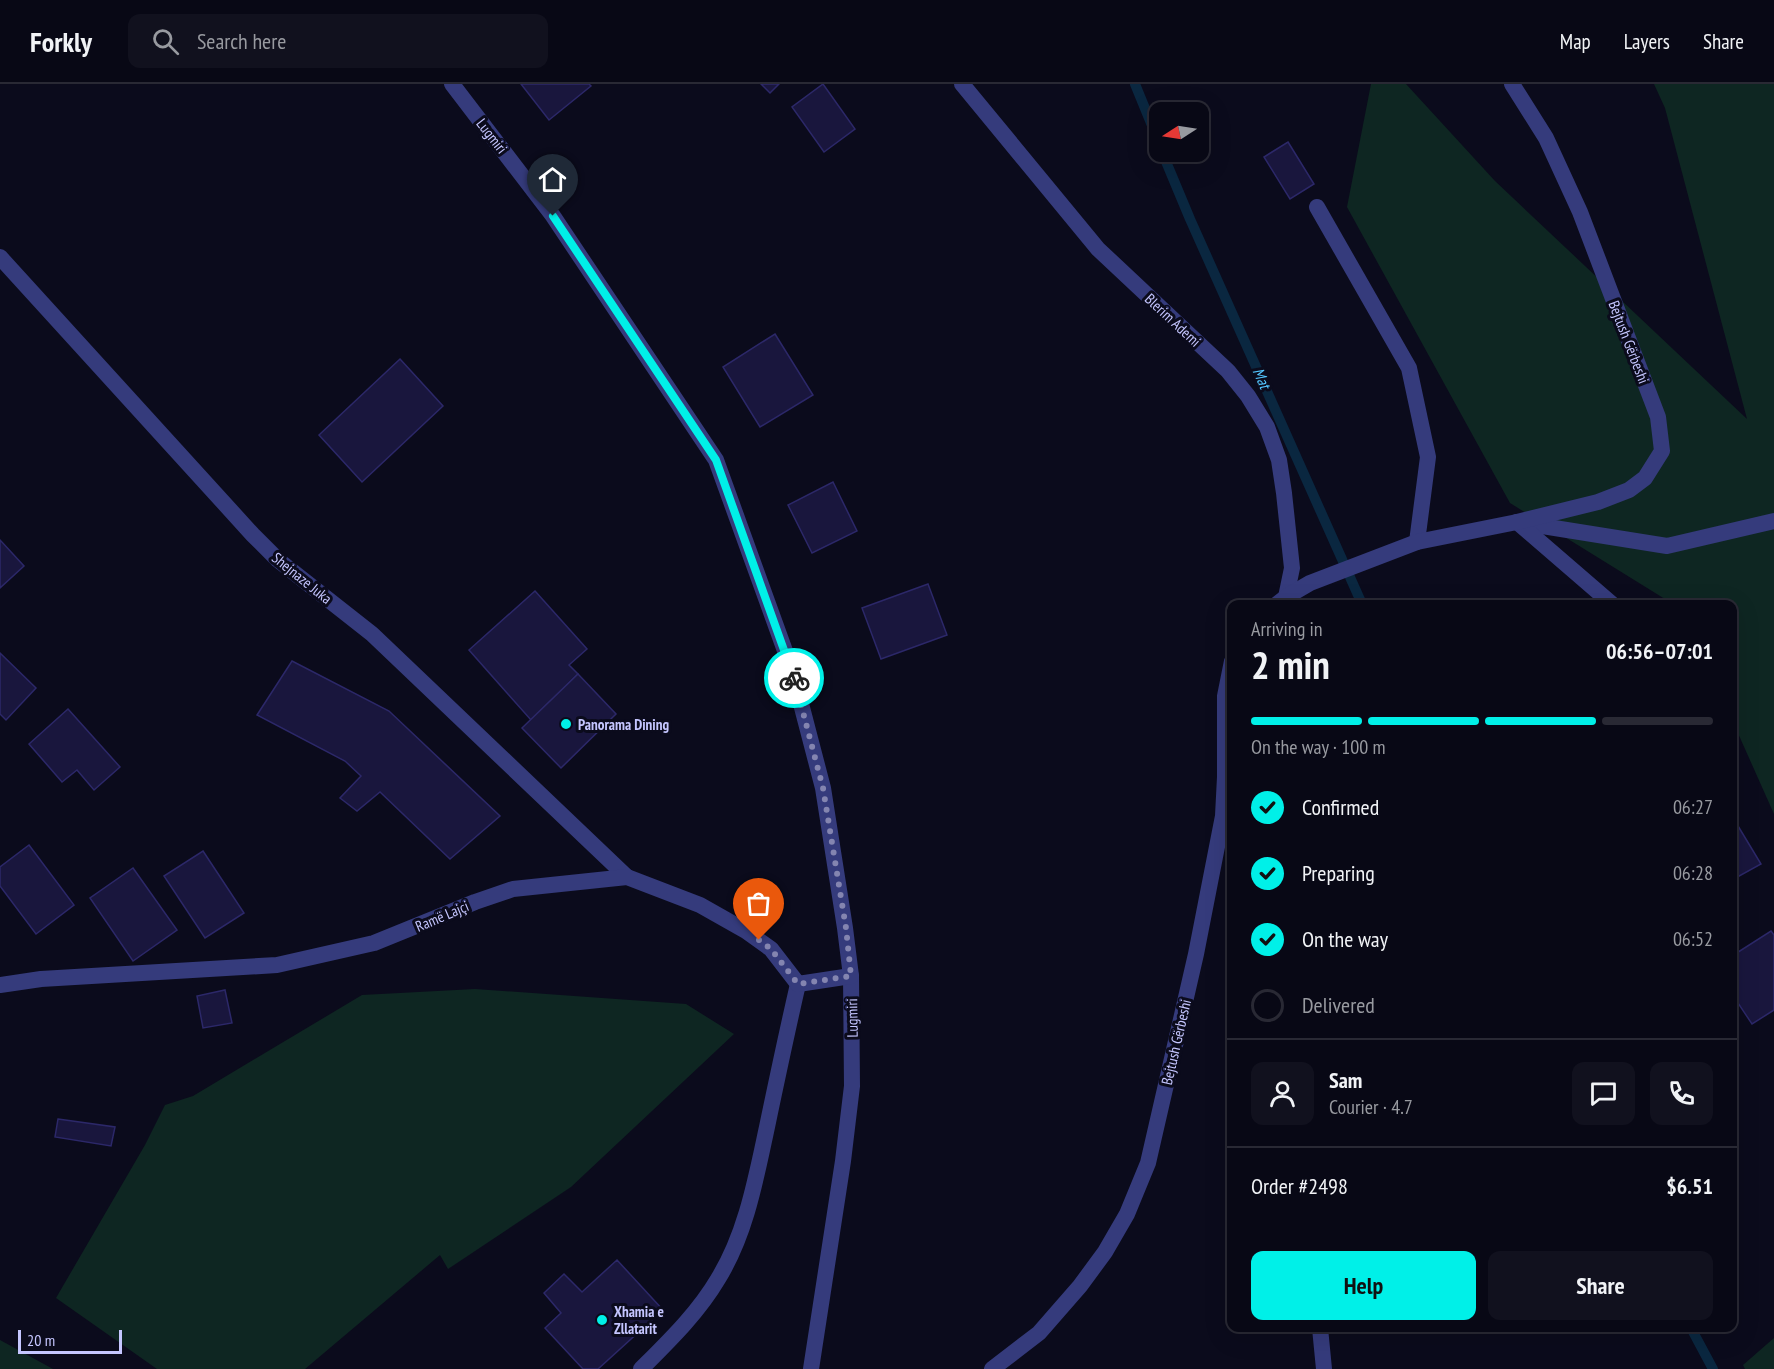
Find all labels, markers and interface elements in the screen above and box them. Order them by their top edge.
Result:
search box [128,14,548,68]
text: Forkly [30,23,92,60]
icon: search [149,25,182,58]
text: Search here [197,27,286,55]
text: Map [1560,28,1591,55]
text: Layers [1624,28,1670,55]
text: Share [1703,28,1744,55]
north arrow [1149,102,1209,162]
map controls [1149,102,1209,162]
street label: Lugmiri [472,115,512,157]
pin [527,154,578,216]
icon: home [536,163,569,196]
street label: Blerim Ademi [1141,289,1205,351]
street label: Bejtush Gërbeshi [1604,298,1654,386]
water label: Mat [1249,364,1276,393]
street label: Shejnaze Juka [268,548,336,608]
text: Arriving in [1251,616,1323,642]
text: 06:56–07:01 [1606,637,1713,665]
text: 2 min [1251,639,1330,690]
courier [764,648,824,708]
icon: bike [778,662,811,695]
place label: Panorama Dining [578,715,669,734]
marker: Panorama Dining [559,717,573,731]
text: On the way · 100 m [1251,734,1386,760]
icon: check [1251,791,1284,824]
text: Confirmed [1302,793,1379,821]
text: 06:27 [1673,794,1713,820]
icon: check [1251,857,1284,890]
text: Preparing [1302,859,1375,887]
text: 06:28 [1673,860,1713,886]
pin [733,878,784,940]
icon: bag [742,887,775,920]
street label: Ramë Lajçi [412,896,472,936]
icon: check [1251,923,1284,956]
text: On the way [1302,925,1388,953]
text: 06:52 [1673,926,1713,952]
text: Delivered [1302,991,1375,1019]
street label: Bejtush Gërbeshi [1157,997,1195,1087]
street label: Lugmiri [842,998,862,1038]
button: person [1251,1062,1314,1125]
button: chat [1572,1062,1635,1125]
button: phone [1650,1062,1713,1125]
text: Sam [1329,1066,1362,1094]
text: Courier · 4.7 [1329,1094,1413,1120]
text: Order #2498 [1251,1172,1348,1200]
text: $6.51 [1666,1172,1713,1200]
button: Help [1251,1251,1476,1320]
button: Share [1488,1251,1713,1320]
place label: Xhamia e Zllatarit [614,1302,664,1338]
marker: Xhamia e Zllatarit [595,1313,609,1327]
scale bar [18,1327,122,1354]
text: 20 m [27,1330,55,1350]

